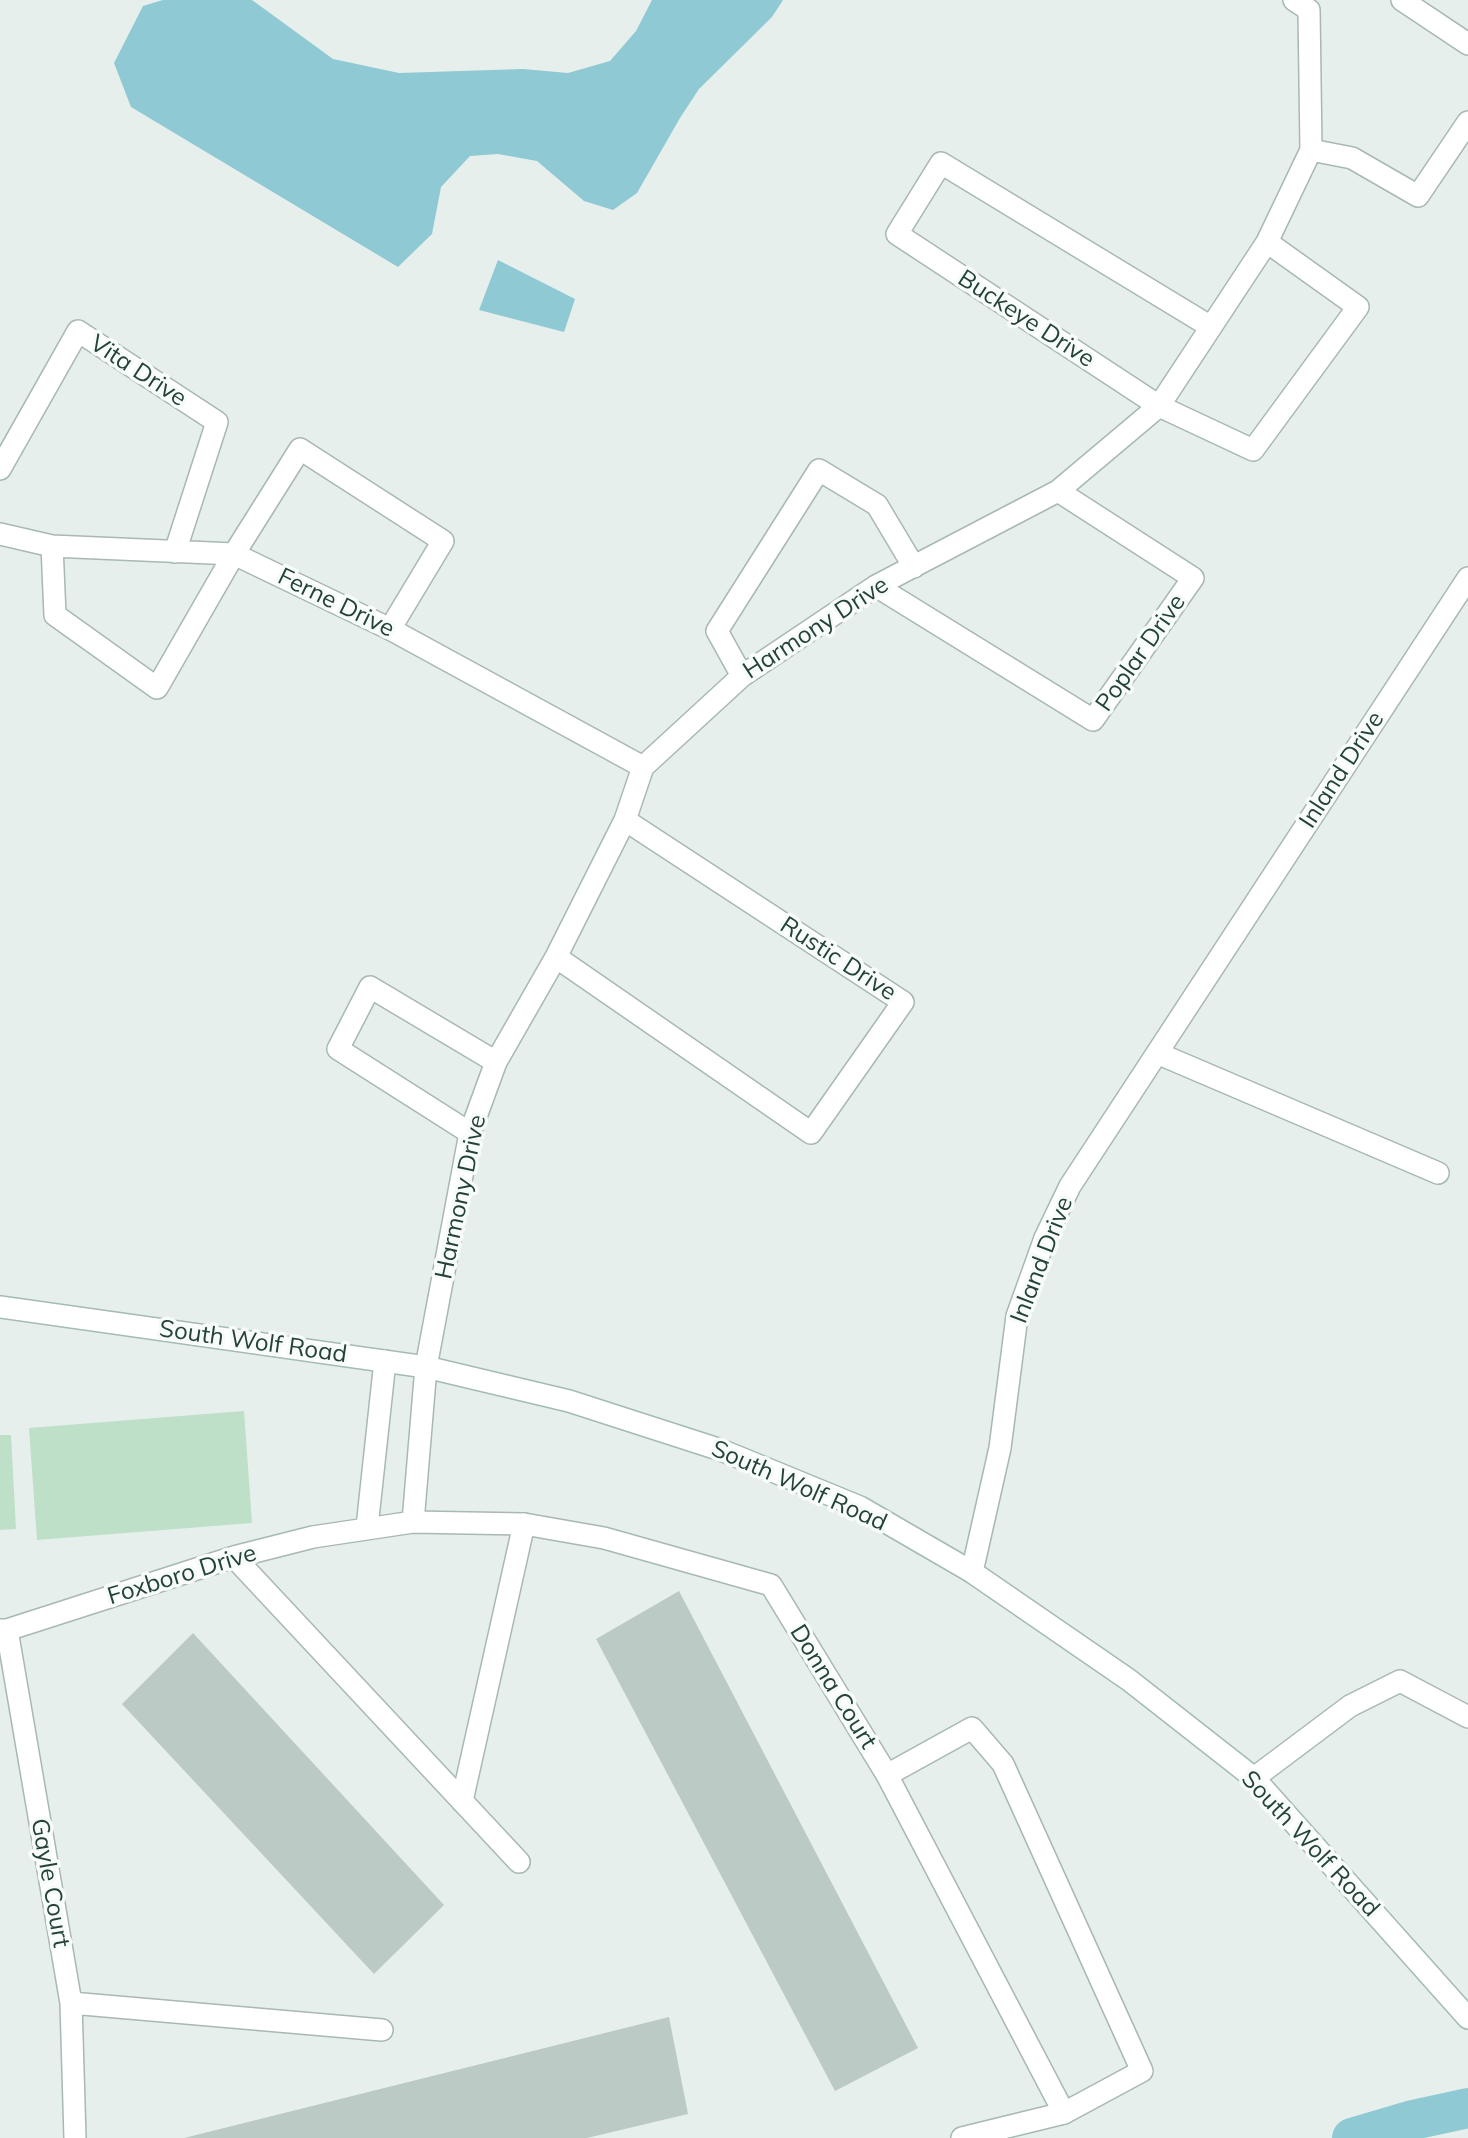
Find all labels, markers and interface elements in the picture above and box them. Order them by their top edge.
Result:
street label: Buckeye Drive [952,264,1100,374]
street label: Vita Drive [84,329,192,413]
street label: Ferne Drive [273,562,399,644]
street label: Harmony Drive [738,570,894,686]
street label: Poplar Drive [1090,589,1192,717]
street label: Inland Drive [1294,706,1390,834]
street label: Rustic Drive [775,911,901,1007]
street label: Harmony Drive [430,1112,492,1282]
street label: Inland Drive [1005,1193,1079,1327]
street label: South Wolf Road [157,1315,349,1369]
street label: South Wolf Road [707,1434,891,1538]
street label: Foxboro Drive [104,1539,260,1611]
street label: Donna Court [783,1619,883,1755]
street label: South Wolf Road [1235,1765,1385,1923]
street label: Gayle Court [24,1816,76,1950]

